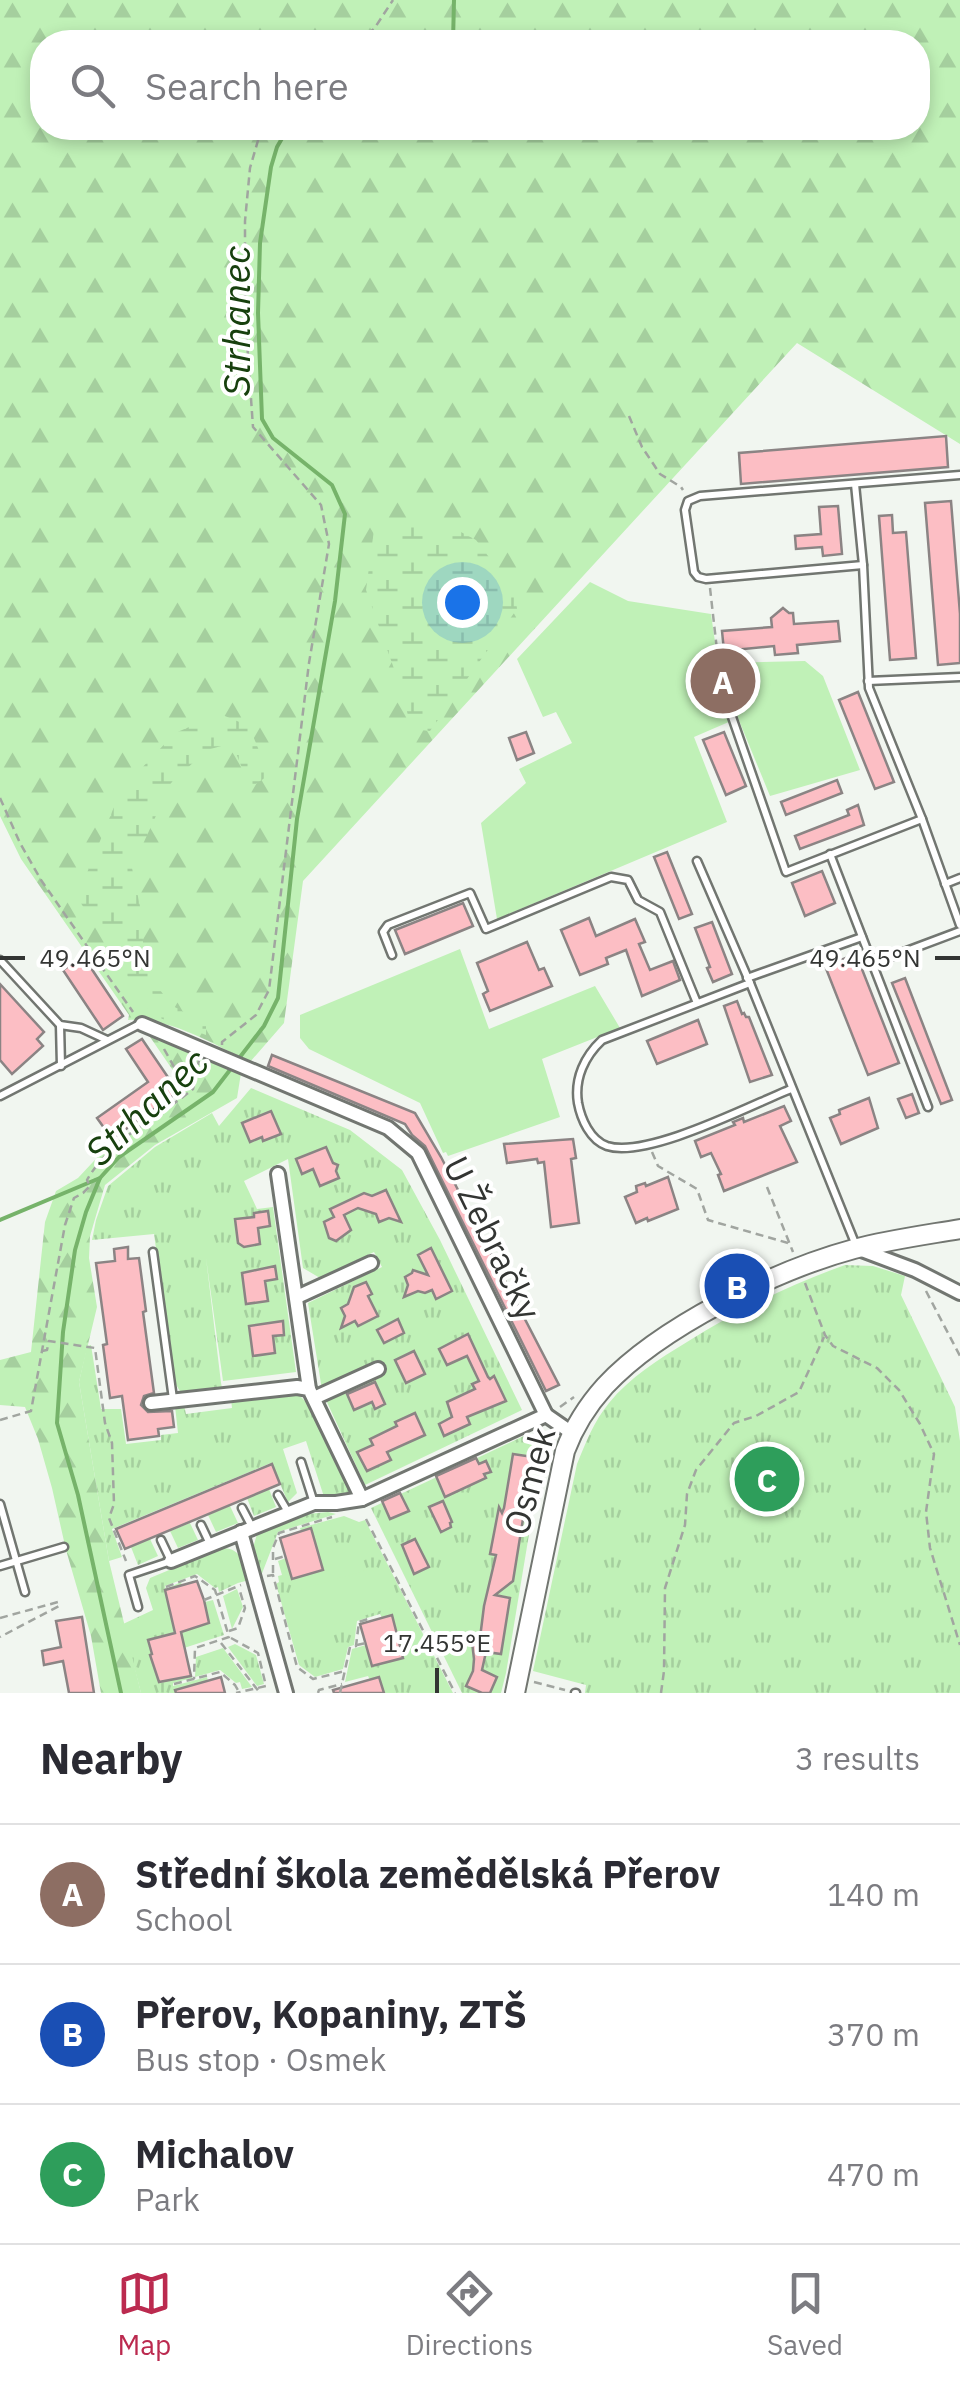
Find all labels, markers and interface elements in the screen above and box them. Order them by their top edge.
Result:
search box [30,30,930,140]
icon: search [65,58,120,113]
text: Search here [145,61,349,110]
water label: Strhanec [211,246,260,396]
your location [437,577,488,628]
pin: A [690,644,756,718]
text: 49.465°N [39,941,151,974]
text: 49.465°N [809,941,921,974]
water label: Strhanec [74,1037,218,1175]
street label: U Žebračky [434,1149,552,1327]
pin: B [704,1248,770,1324]
street label: Osmek [493,1422,565,1540]
pin: C [734,1442,800,1516]
text: 17.455°E [383,1626,491,1659]
text: Nearby [40,1731,182,1786]
text: 3 results [795,1737,920,1779]
text: Střední škola zemědělská Přerov [135,1849,720,1898]
text: A [62,1873,83,1915]
text: 140 m [827,1873,920,1915]
text: School [135,1898,232,1940]
text: Přerov, Kopaniny, ZTŠ [135,1989,527,2038]
text: B [62,2013,83,2055]
text: 370 m [827,2013,920,2055]
text: Bus stop · Osmek [135,2038,386,2080]
text: Michalov [135,2129,294,2178]
text: C [62,2153,83,2195]
text: 470 m [827,2153,920,2195]
text: Park [135,2178,200,2220]
tab: Map [117,2266,172,2363]
tab: Directions [406,2266,533,2363]
tab: Saved [767,2266,843,2363]

